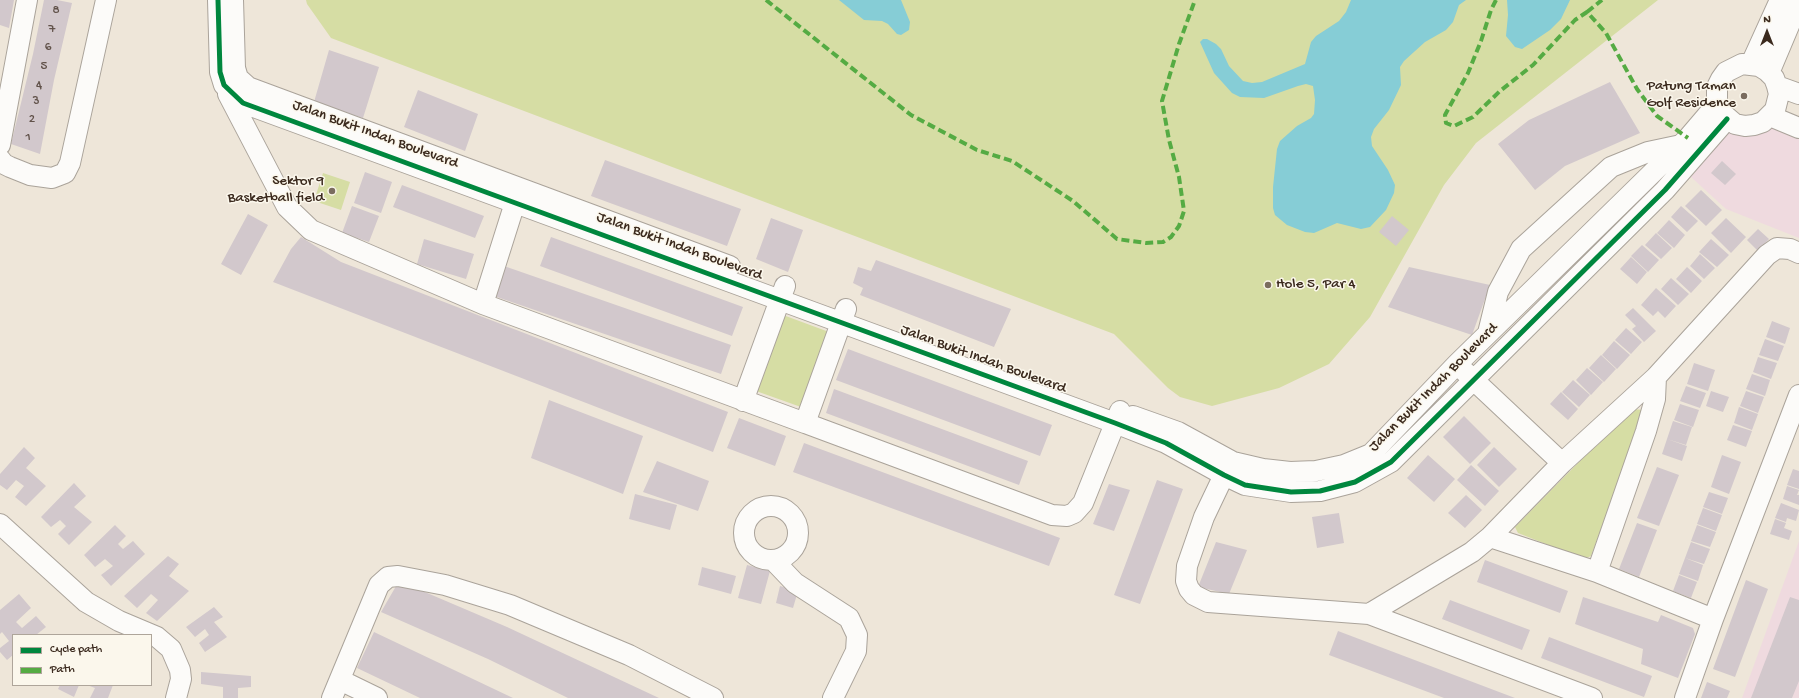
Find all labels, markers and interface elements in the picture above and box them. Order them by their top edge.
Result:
house number: 8 [52,3,60,19]
north arrow [1747,12,1787,52]
text: N [1763,14,1771,26]
house number: 7 [49,22,55,38]
house number: 6 [45,40,51,56]
house number: 5 [41,59,47,75]
house number: 4 [36,78,42,94]
place label: Patung Taman Golf Residence [1646,78,1736,113]
marker: Patung Taman Golf Residence [1739,91,1749,101]
house number: 3 [33,94,39,110]
street label: Jalan Bukit Indah Boulevard [290,97,460,173]
house number: 2 [29,112,35,128]
house number: 1 [25,130,31,146]
place label: Sektor 9 Basketball field [228,173,324,208]
marker: Sektor 9 Basketball field [327,186,337,196]
street label: Jalan Bukit Indah Boulevard [594,209,764,285]
place label: Hole 5, Par 4 [1276,276,1356,294]
marker: Hole 5, Par 4 [1263,280,1273,290]
street label: Jalan Bukit Indah Boulevard [1366,320,1502,456]
street label: Jalan Bukit Indah Boulevard [898,322,1068,398]
legend [12,634,152,686]
text: Cycle path [50,643,102,657]
text: Path [50,663,75,677]

